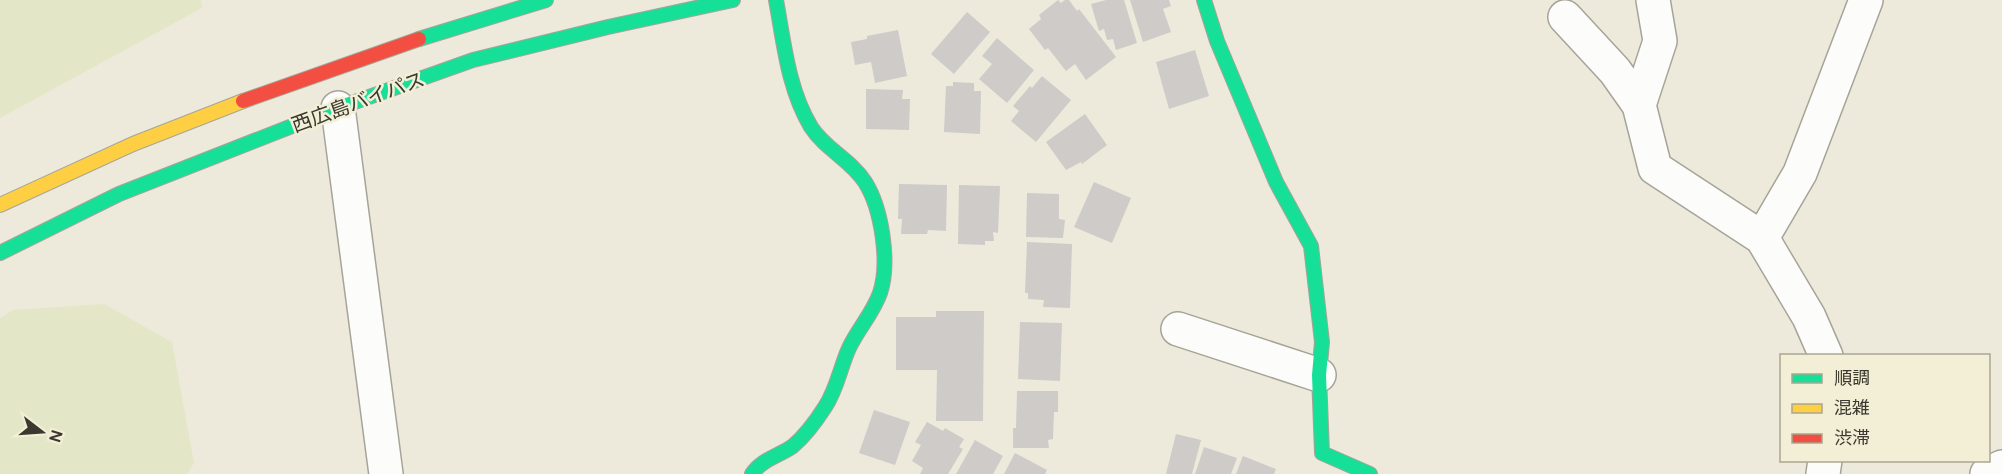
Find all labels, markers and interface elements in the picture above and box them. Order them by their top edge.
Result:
street label: 西広島バイパス [288,66,428,138]
legend [1780,354,1990,462]
text: 順調 [1834,366,1870,390]
text: 混雑 [1834,396,1870,420]
north arrow [12,402,72,462]
text: 渋滞 [1834,426,1870,450]
text: N [44,428,68,445]

